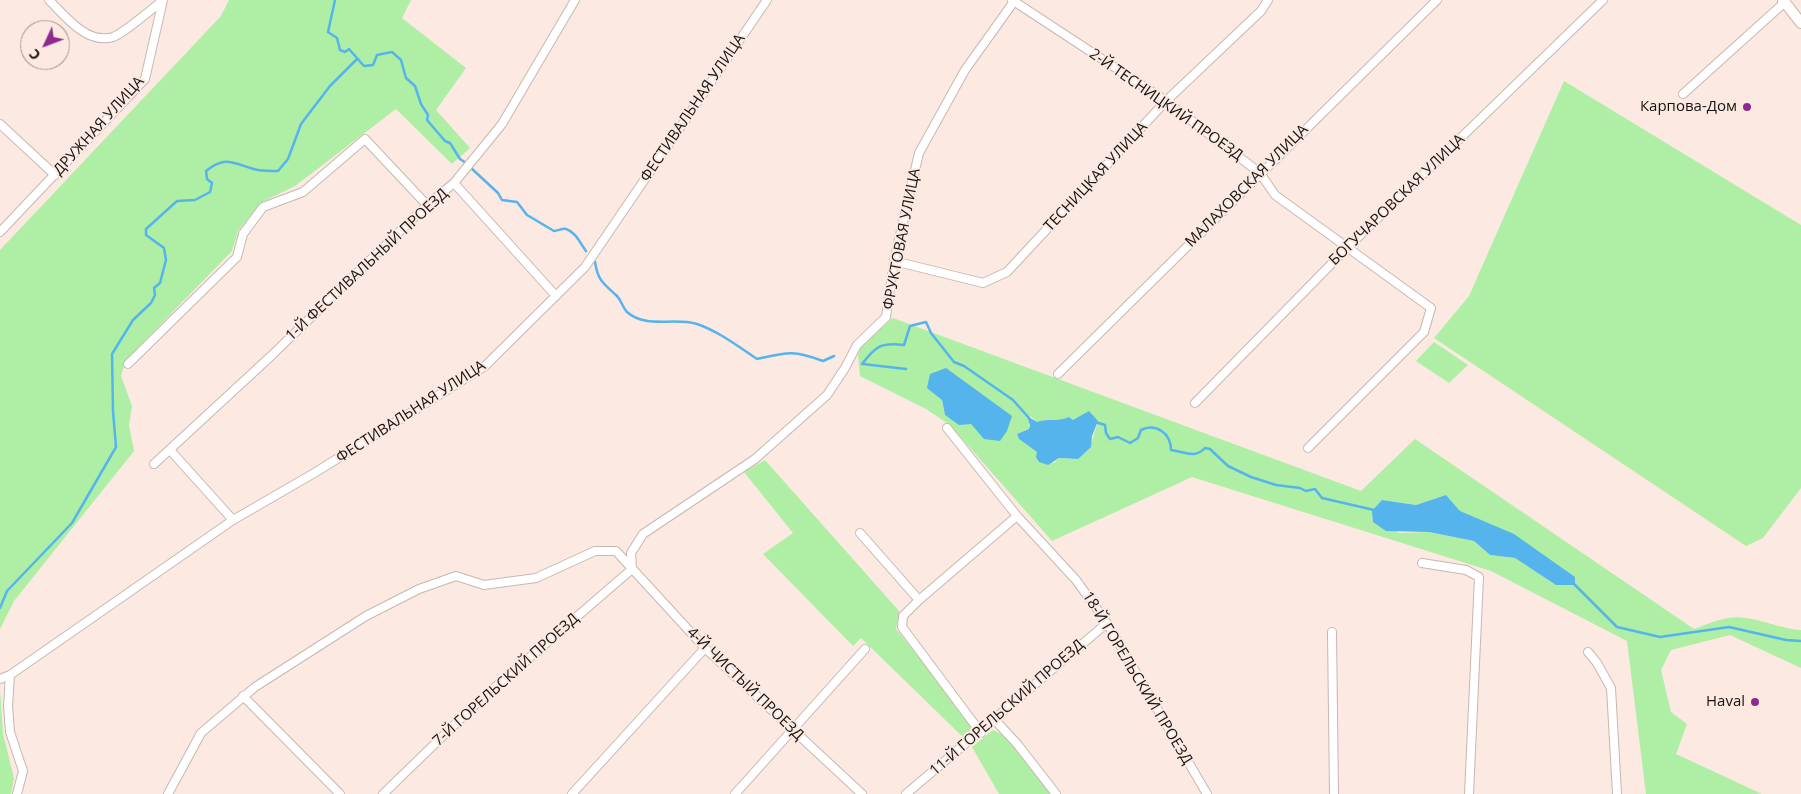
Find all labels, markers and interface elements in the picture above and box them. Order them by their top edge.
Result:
north arrow [20,20,70,70]
street label: ФЕСТИВАЛЬНАЯ УЛИЦА [637,31,749,185]
text: С [24,45,44,65]
street label: 2-Й ТЕСНИЦКИЙ ПРОЕЗД [1086,45,1246,165]
street label: ДРУЖНАЯ УЛИЦА [50,73,148,179]
place label: Карпова-Дом [1640,98,1737,116]
marker: Карпова-Дом [1741,101,1753,113]
street label: ТЕСНИЦКАЯ УЛИЦА [1041,118,1151,236]
street label: МАЛАХОВСКАЯ УЛИЦА [1182,121,1312,251]
street label: БОГУЧАРОВСКАЯ УЛИЦА [1326,131,1468,269]
street label: ФРУКТОВАЯ УЛИЦА [879,167,925,311]
street label: 1-Й ФЕСТИВАЛЬНЫЙ ПРОЕЗД [282,185,452,345]
street label: ФЕСТИВАЛЬНАЯ УЛИЦА [333,357,489,467]
street label: 18-Й ГОРЕЛЬСКИЙ ПРОЕЗД [1078,588,1196,768]
street label: 7-Й ГОРЕЛЬСКИЙ ПРОЕЗД [429,610,583,750]
street label: 4-Й ЧИСТЫЙ ПРОЕЗД [683,624,807,744]
street label: 11-Й ГОРЕЛЬСКИЙ ПРОЕЗД [926,636,1088,780]
place label: Haval [1706,693,1745,711]
marker: Haval [1749,696,1761,708]

